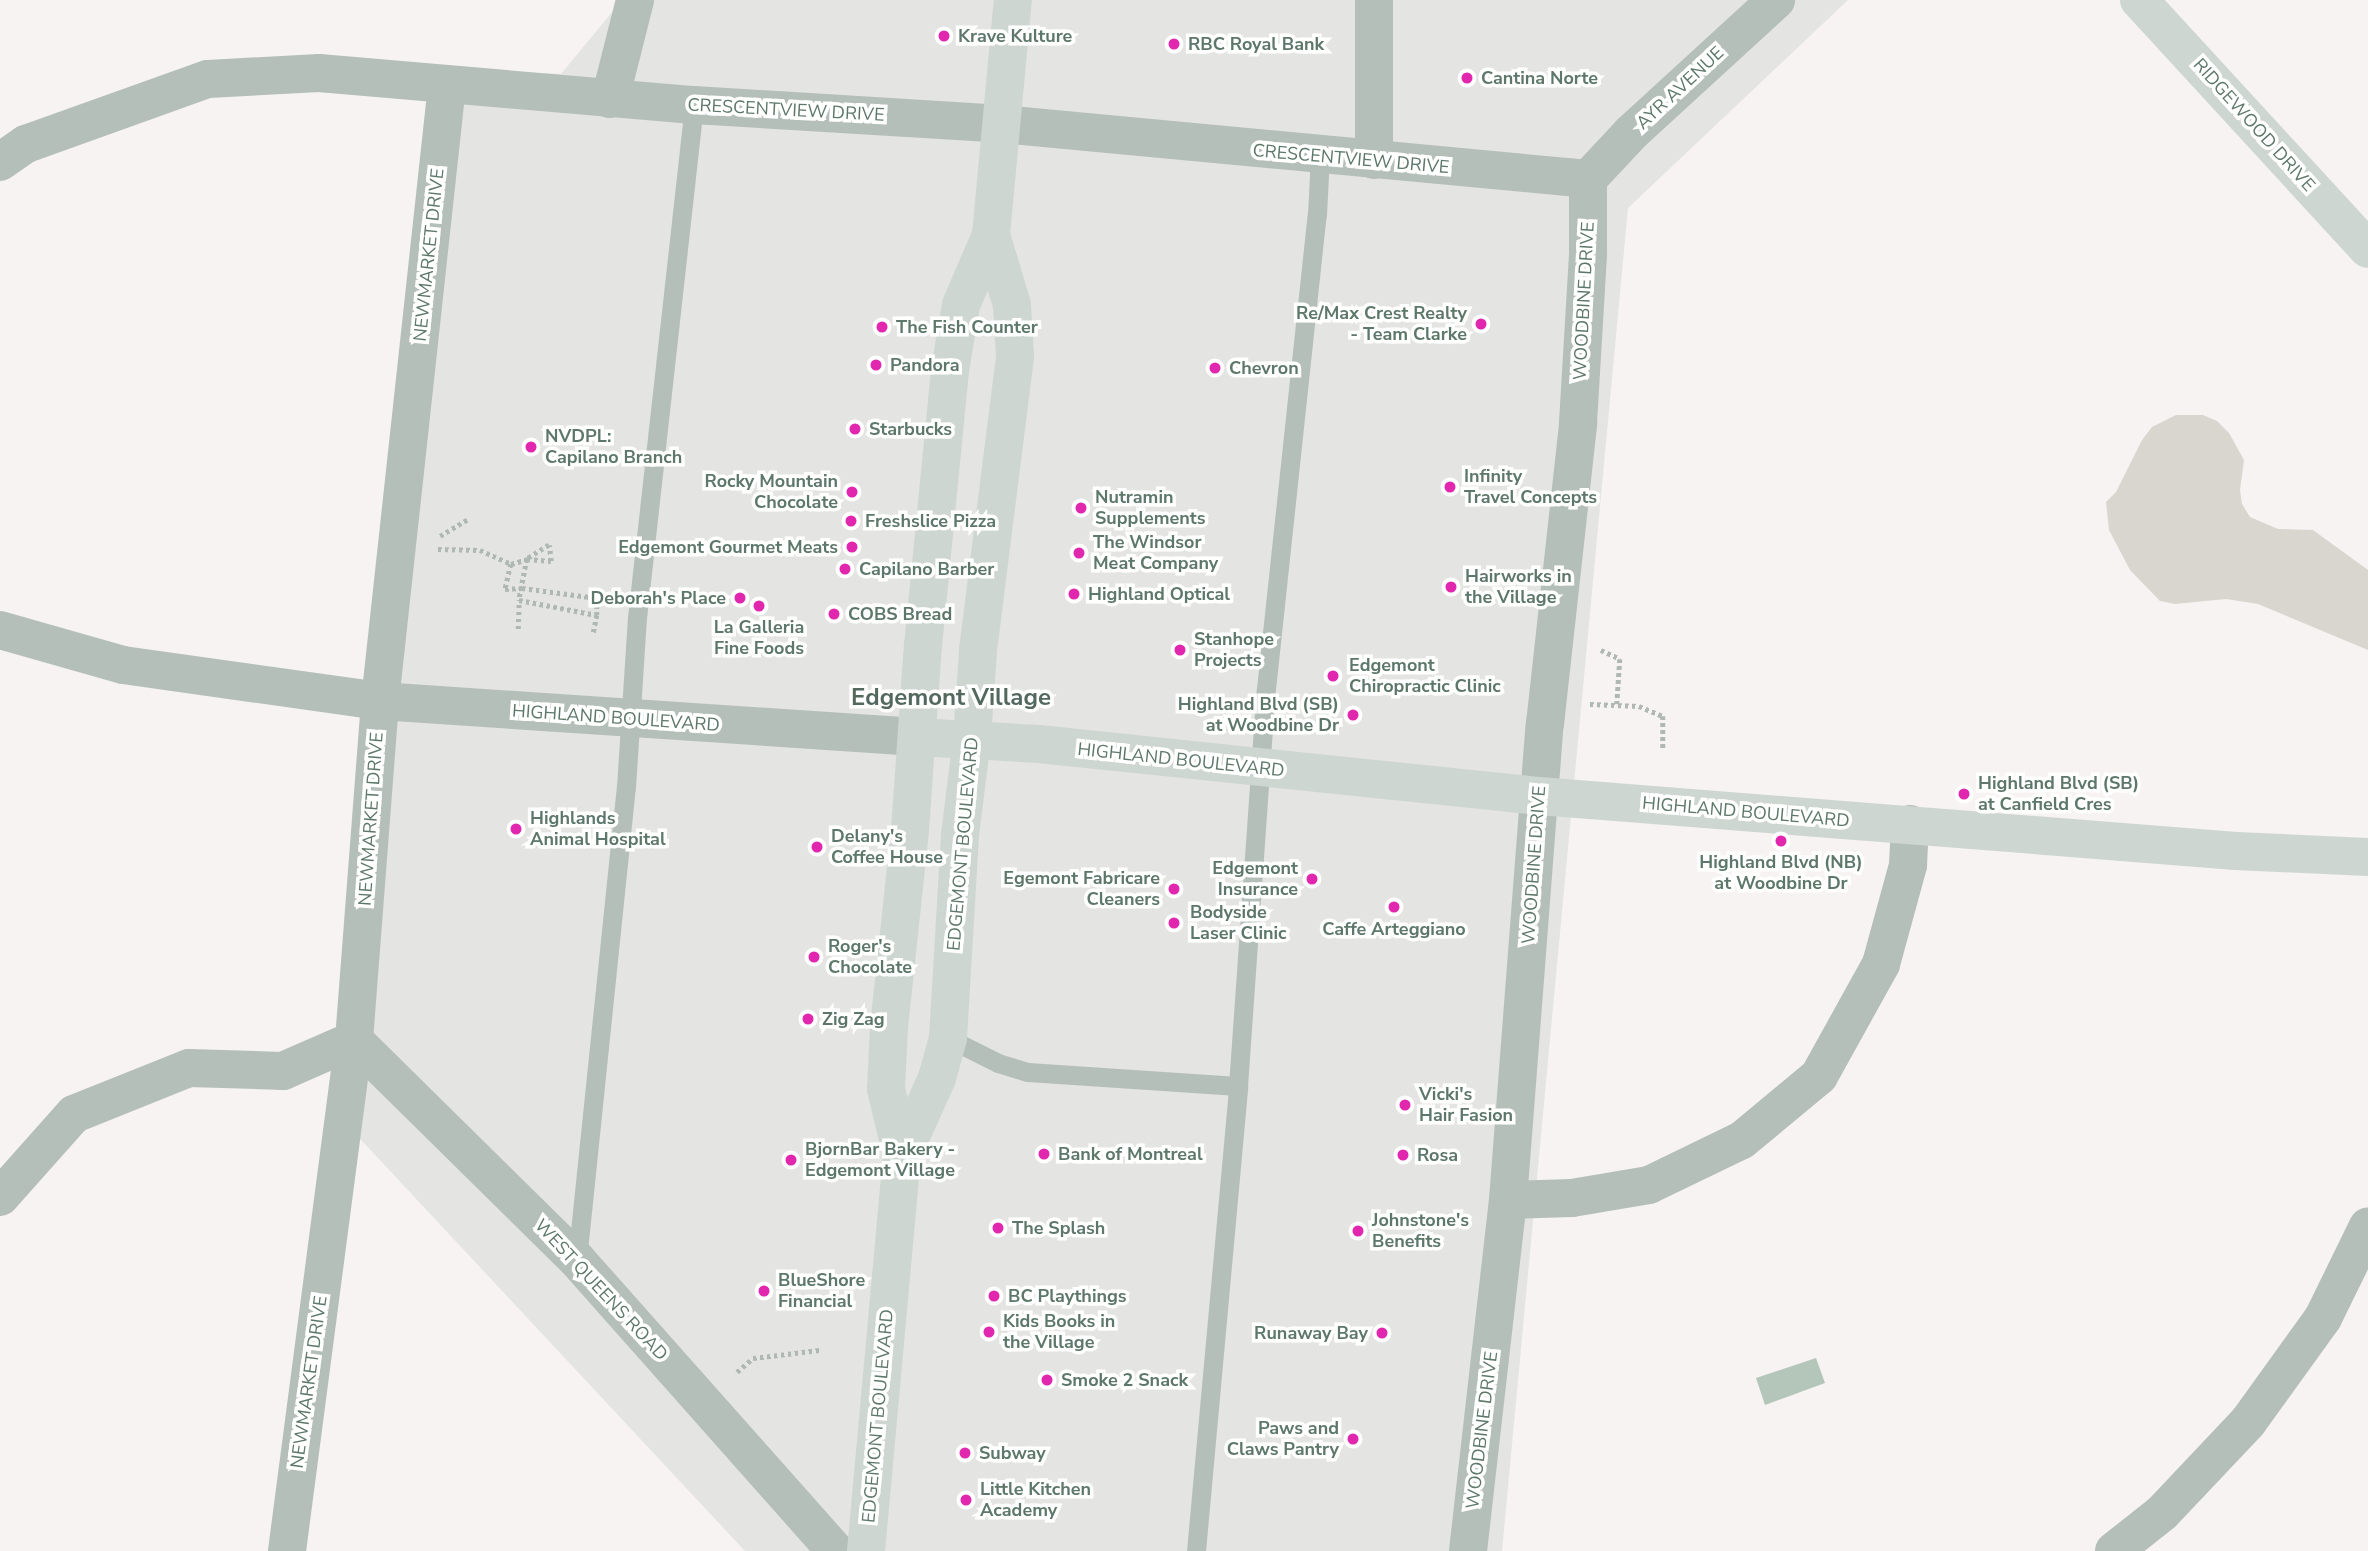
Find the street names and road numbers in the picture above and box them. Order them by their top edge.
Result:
street label: AYR AVENUE [1632,42,1728,134]
street label: RIDGEWOOD DRIVE [2189,54,2319,196]
street label: CRESCENTVIEW DRIVE [687,94,885,126]
street label: CRESCENTVIEW DRIVE [1252,140,1450,178]
street label: NEWMARKET DRIVE [409,167,449,343]
street label: WOODBINE DRIVE [1569,221,1599,381]
street label: HIGHLAND BOULEVARD [511,700,721,736]
street label: NEWMARKET DRIVE [354,731,388,907]
street label: EDGEMONT BOULEVARD [943,736,983,952]
street label: HIGHLAND BOULEVARD [1076,738,1286,782]
street label: WOODBINE DRIVE [1518,785,1550,945]
street label: HIGHLAND BOULEVARD [1641,792,1851,832]
street label: WEST QUEENS ROAD [530,1215,672,1365]
street label: NEWMARKET DRIVE [286,1294,332,1470]
street label: EDGEMONT BOULEVARD [858,1308,898,1524]
street label: WOODBINE DRIVE [1462,1350,1502,1510]

